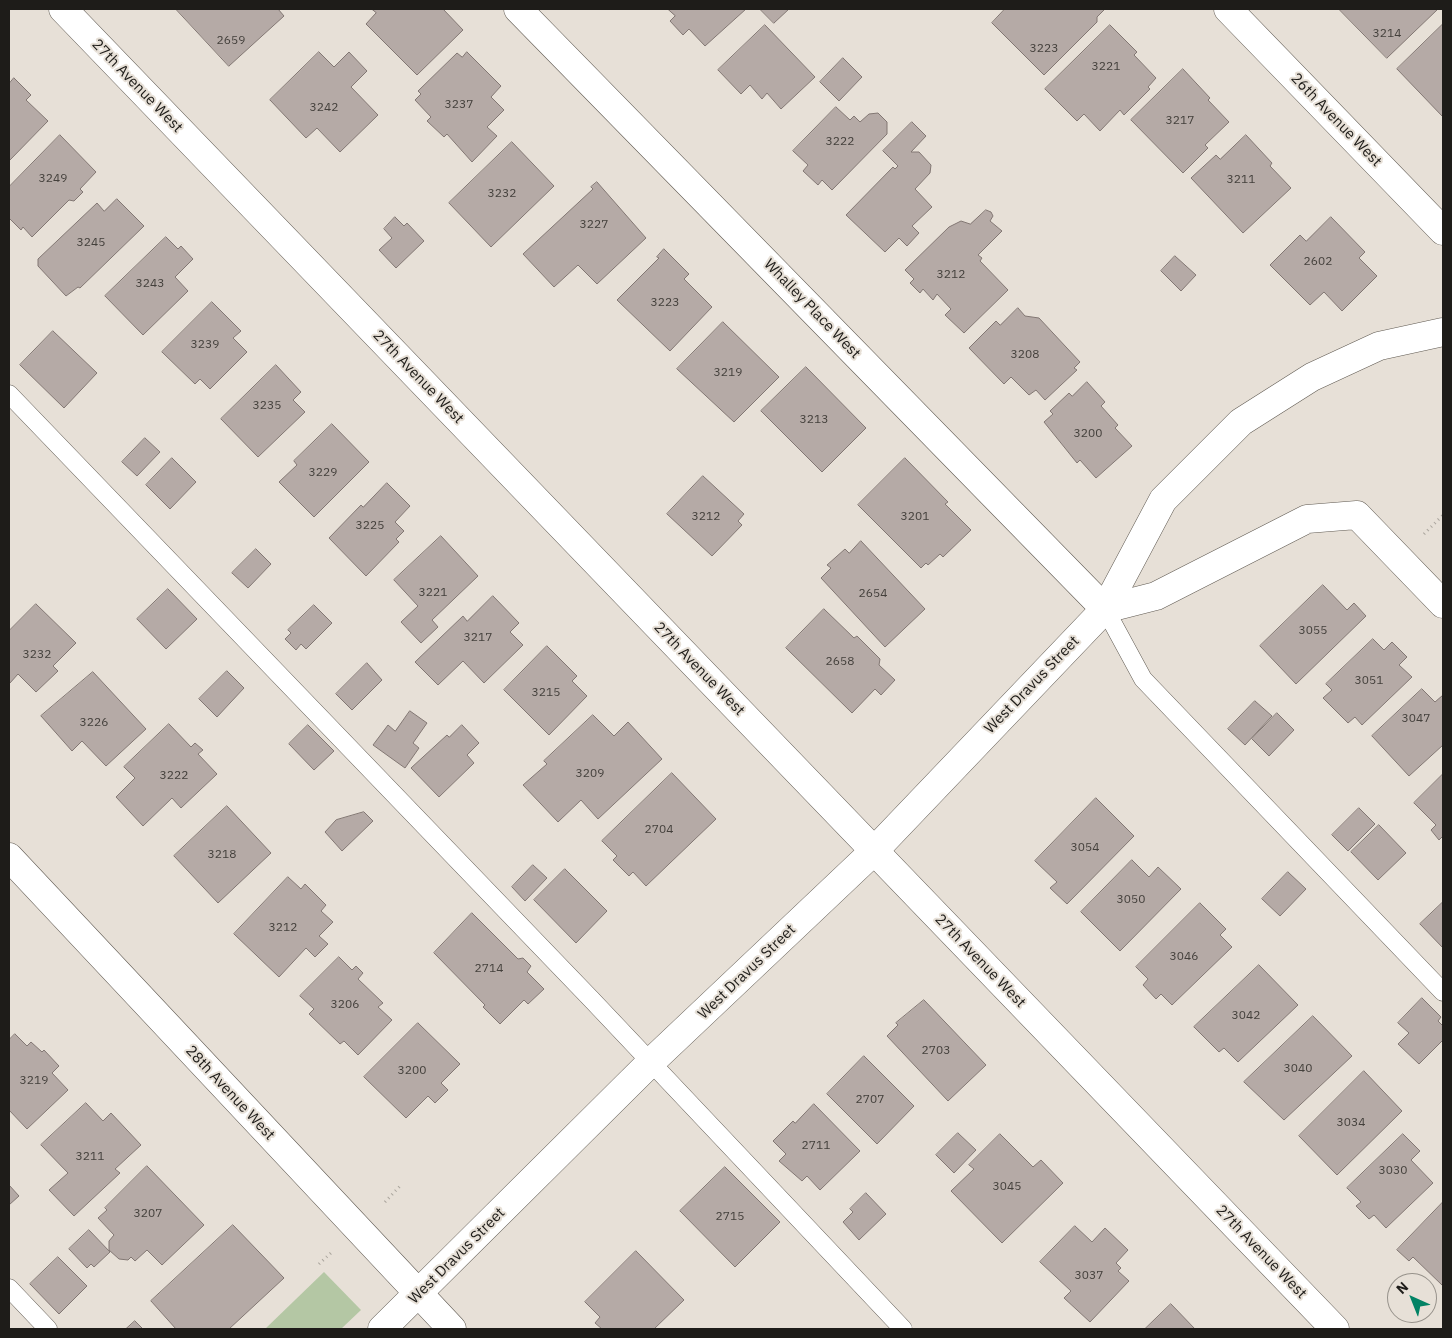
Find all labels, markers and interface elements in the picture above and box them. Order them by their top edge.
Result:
house number: 3214 [1373,27,1401,41]
house number: 2659 [217,34,245,48]
street label: 27th Avenue West [88,36,186,136]
house number: 3223 [1030,42,1058,56]
house number: 3221 [1092,60,1120,74]
street label: 26th Avenue West [1287,70,1385,170]
house number: 3237 [445,98,473,112]
house number: 3242 [310,101,338,115]
house number: 3217 [1166,114,1194,128]
house number: 3222 [826,135,854,149]
house number: 3249 [39,172,67,186]
house number: 3211 [1227,173,1255,187]
house number: 3232 [488,187,516,201]
house number: 3227 [580,218,608,232]
house number: 3245 [77,236,105,250]
street label: Whalley Place West [760,255,864,363]
house number: 2602 [1304,255,1332,269]
house number: 3212 [937,268,965,282]
house number: 3243 [136,277,164,291]
house number: 3223 [651,296,679,310]
street label: 27th Avenue West [369,327,467,427]
house number: 3239 [191,338,219,352]
house number: 3208 [1011,348,1039,362]
house number: 3219 [714,366,742,380]
house number: 3235 [253,399,281,413]
house number: 3213 [800,413,828,427]
house number: 3200 [1074,427,1102,441]
house number: 3229 [309,466,337,480]
house number: 3212 [692,510,720,524]
house number: 3201 [901,510,929,524]
house number: 3225 [356,519,384,533]
house number: 3221 [419,586,447,600]
house number: 2654 [859,587,887,601]
street label: 27th Avenue West [650,619,748,719]
house number: 3055 [1299,624,1327,638]
house number: 3217 [464,631,492,645]
street label: West Dravus Street [981,632,1083,738]
house number: 3232 [23,648,51,662]
house number: 2658 [826,655,854,669]
house number: 3051 [1355,674,1383,688]
house number: 3215 [532,686,560,700]
house number: 3047 [1402,712,1430,726]
house number: 3226 [80,716,108,730]
house number: 3209 [576,767,604,781]
house number: 3222 [160,769,188,783]
house number: 2704 [645,823,673,837]
house number: 3054 [1071,841,1099,855]
house number: 3218 [208,848,236,862]
house number: 3050 [1117,893,1145,907]
street label: 27th Avenue West [931,911,1029,1011]
house number: 3212 [269,921,297,935]
street label: West Dravus Street [694,921,800,1023]
house number: 3046 [1170,950,1198,964]
house number: 2714 [475,962,503,976]
house number: 3206 [331,998,359,1012]
house number: 3042 [1232,1009,1260,1023]
street label: 28th Avenue West [182,1042,278,1144]
house number: 2703 [922,1044,950,1058]
house number: 3040 [1284,1062,1312,1076]
house number: 3200 [398,1064,426,1078]
house number: 3219 [20,1074,48,1088]
house number: 2707 [856,1093,884,1107]
house number: 3034 [1337,1116,1365,1130]
house number: 2711 [802,1139,830,1153]
house number: 3211 [76,1150,104,1164]
house number: 3030 [1379,1164,1407,1178]
house number: 3045 [993,1180,1021,1194]
street label: 27th Avenue West [1212,1202,1310,1302]
street label: West Dravus Street [405,1204,509,1308]
house number: 3207 [134,1207,162,1221]
house number: 2715 [716,1210,744,1224]
house number: 3037 [1075,1269,1103,1283]
north arrow [1387,1273,1437,1323]
text: N [1392,1278,1412,1298]

